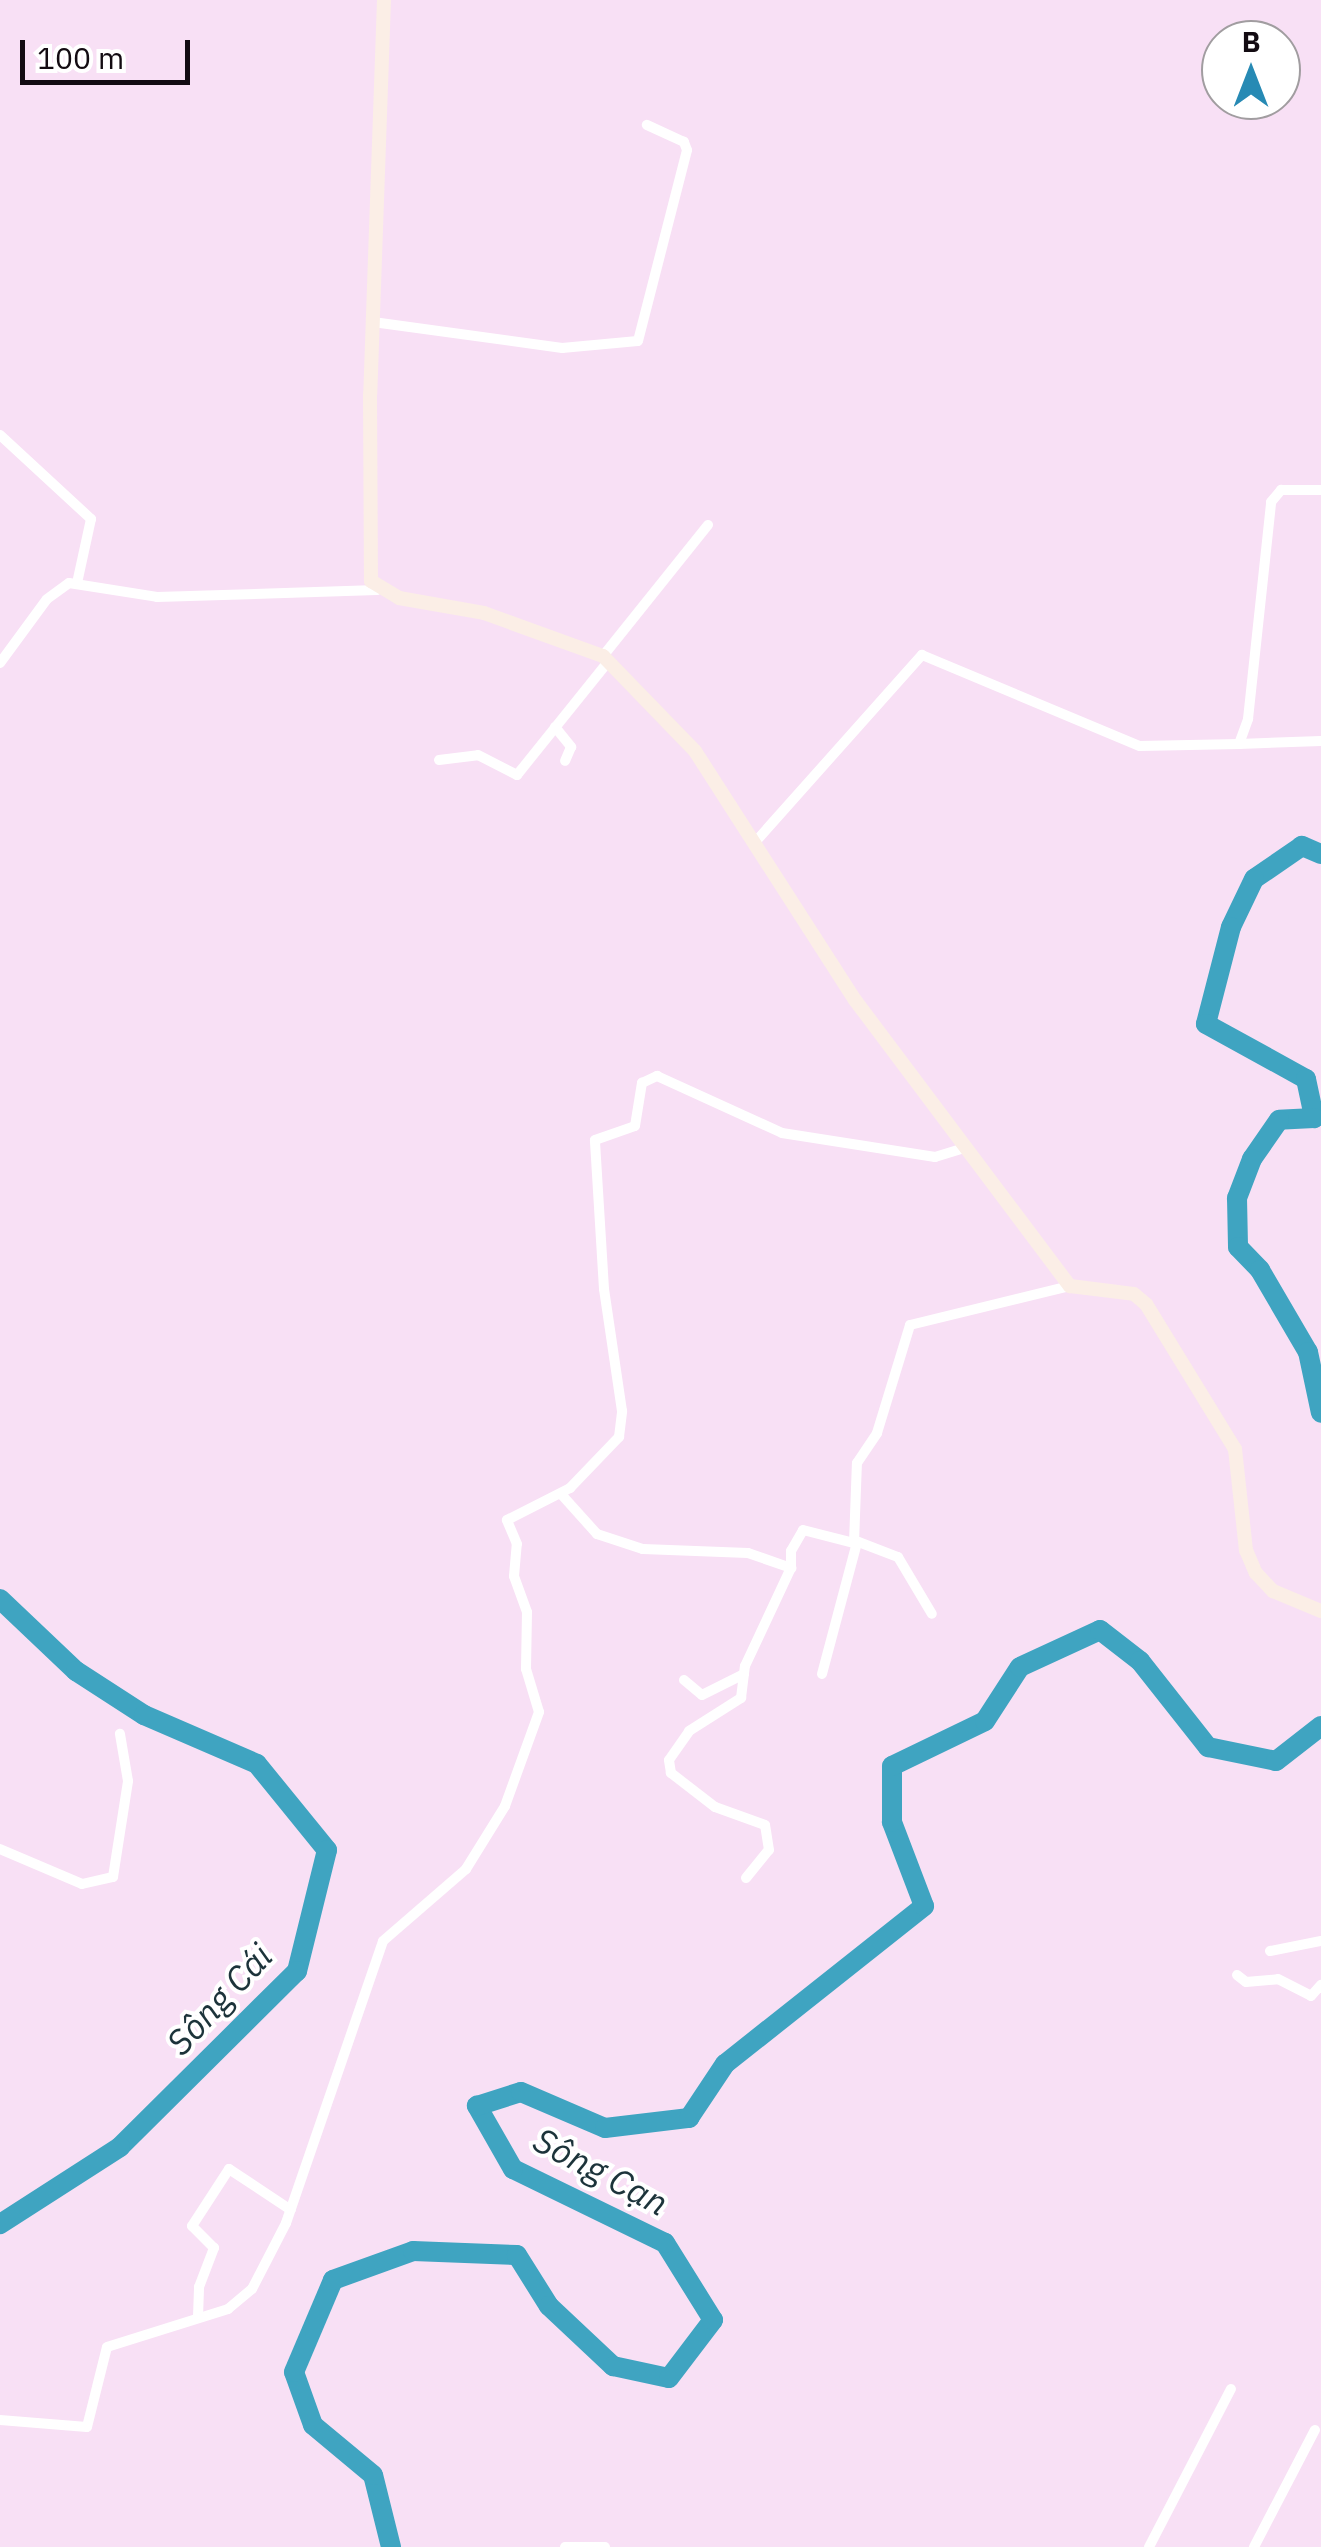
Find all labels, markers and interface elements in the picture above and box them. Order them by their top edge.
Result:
scale bar [25,20,195,82]
north arrow [1201,20,1301,120]
text: B [1242,23,1260,60]
text: 100 m [37,38,124,77]
water label: Sông Cái [157,1935,281,2063]
water label: Sông Cạn [527,2118,675,2224]

